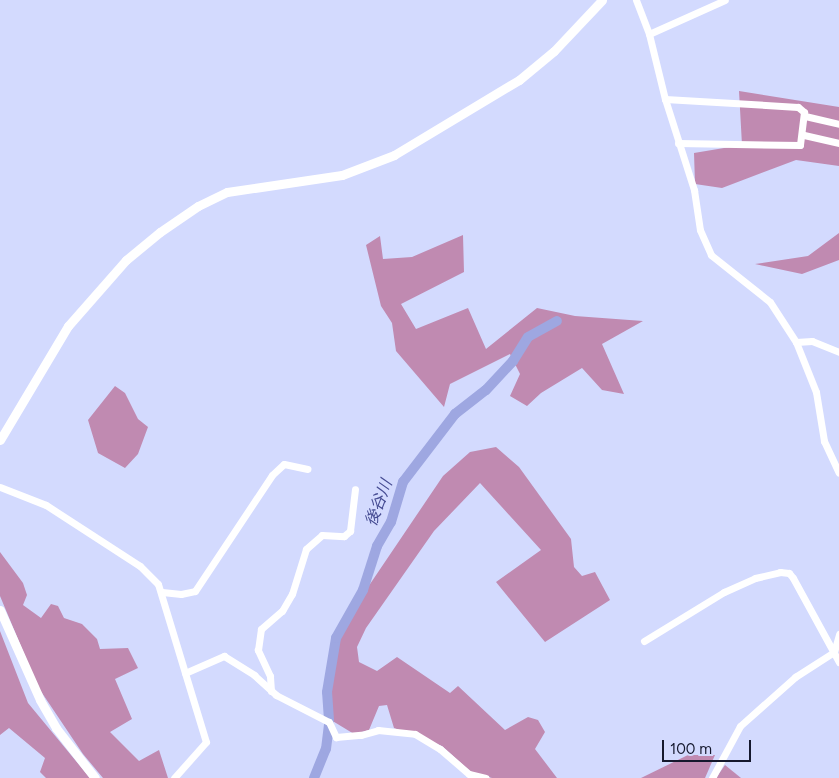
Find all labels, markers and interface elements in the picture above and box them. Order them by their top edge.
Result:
water label: 後谷川 [361,477,397,529]
scale bar [664,730,753,762]
text: 100 m [670,740,712,758]

